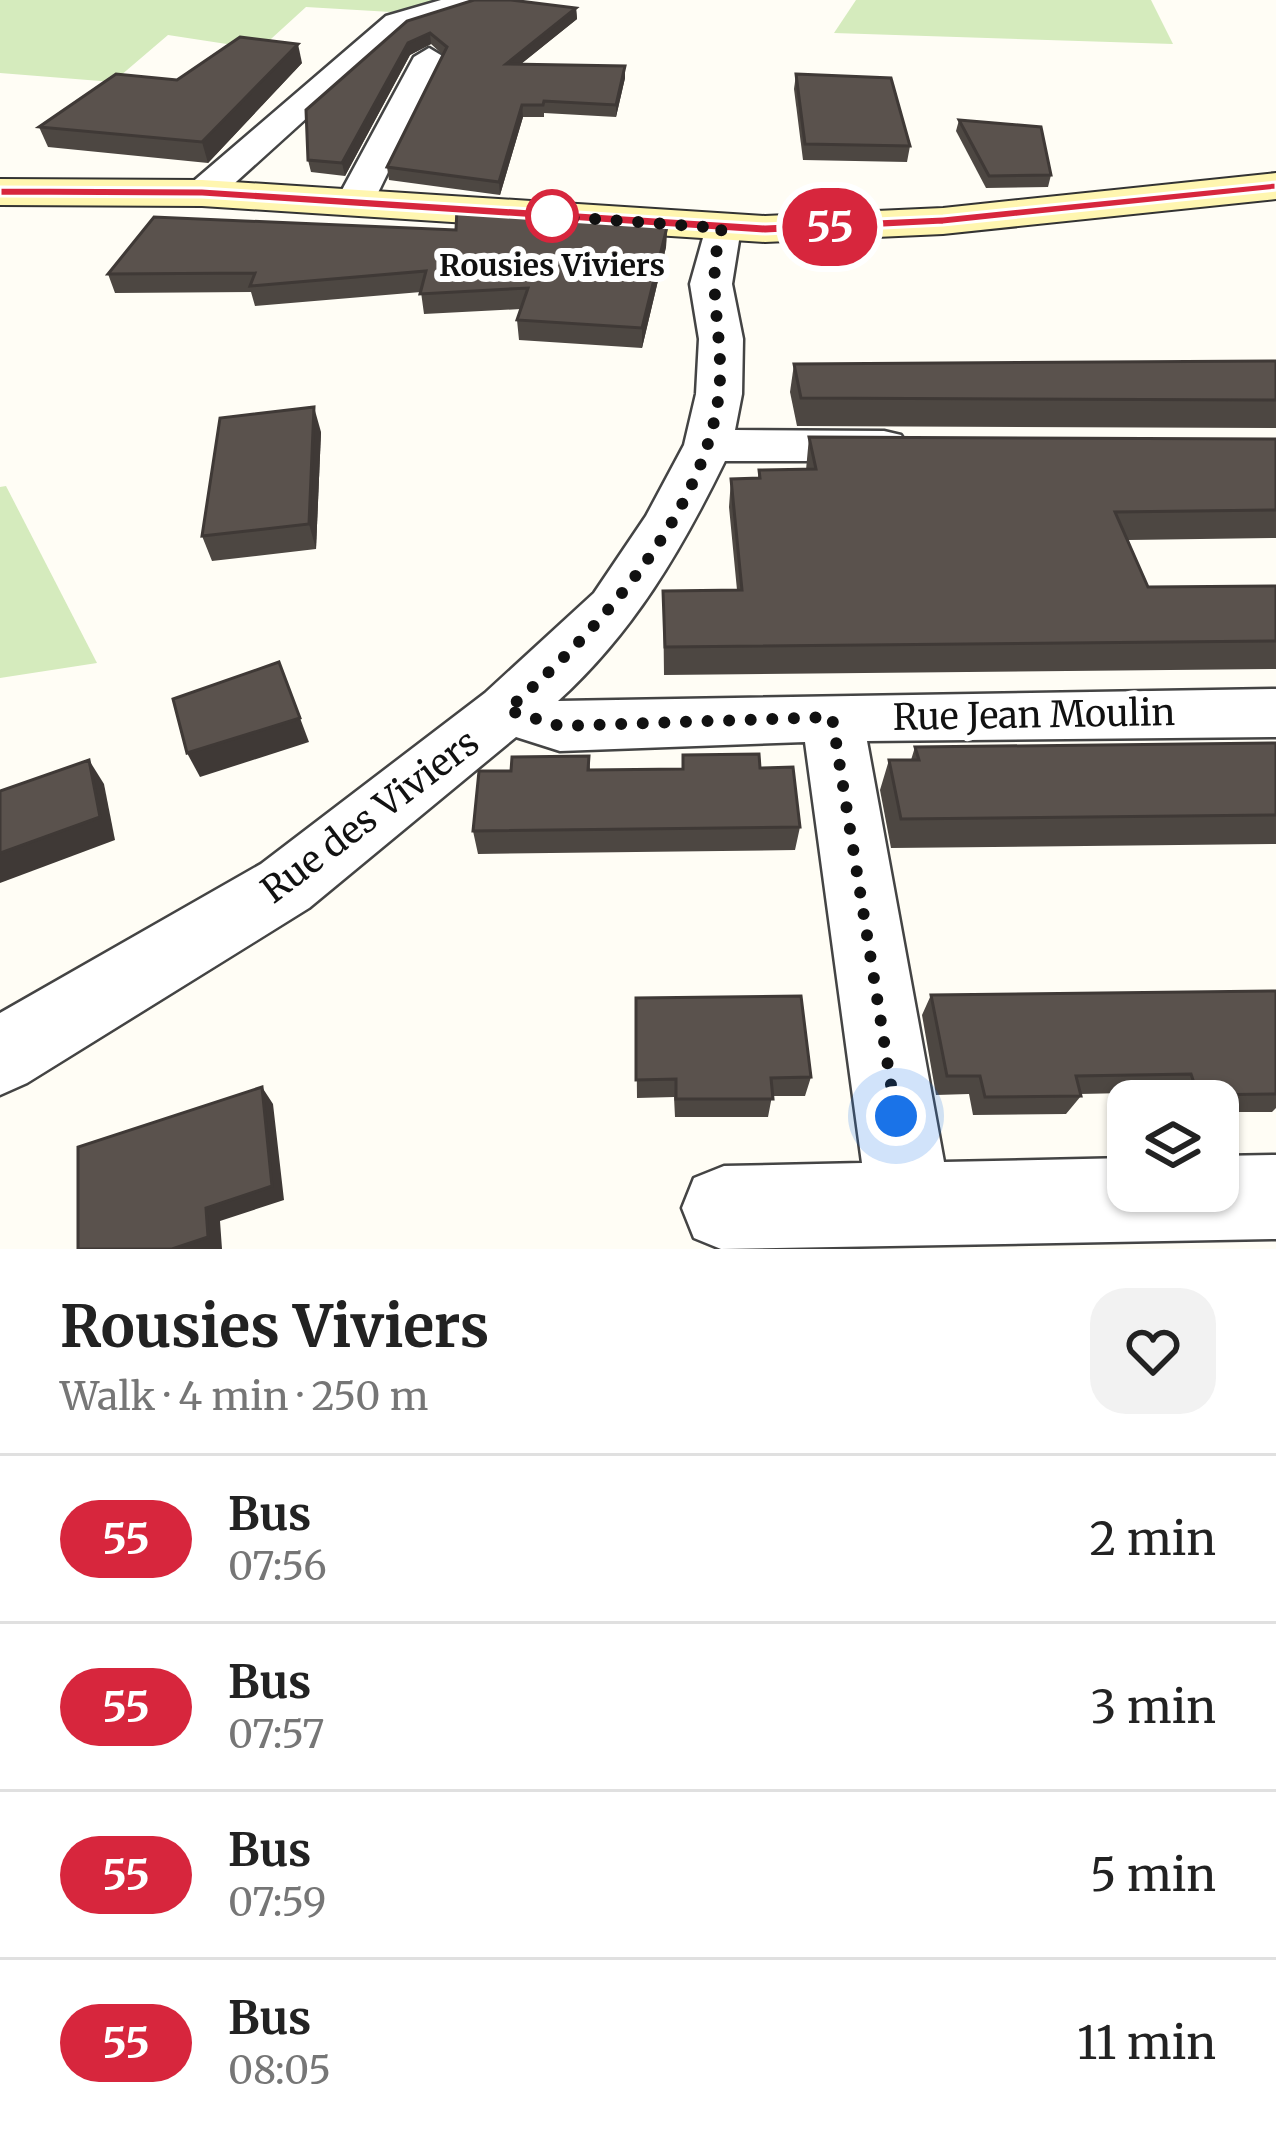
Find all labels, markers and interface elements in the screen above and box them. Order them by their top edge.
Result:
line badge: 55 [776,188,884,266]
marker: Rousies Viviers [527,191,577,241]
text: 55 [806,201,854,253]
place label: Rousies Viviers [439,246,665,284]
street label: Rue Jean Moulin [892,690,1176,740]
street label: Rue des Viviers [252,720,488,912]
map controls [1107,1080,1239,1212]
button: layers [1107,1080,1239,1212]
your location [866,1086,926,1146]
button: heart [1090,1288,1216,1414]
text: Rousies Viviers [60,1291,489,1363]
text: Walk · 4 min · 250 m [60,1372,429,1421]
text: Bus [228,1486,311,1542]
text: 2 min [1090,1511,1216,1567]
text: 55 [102,1513,150,1565]
text: 07:56 [228,1542,327,1591]
text: Bus [228,1654,311,1710]
text: 3 min [1091,1679,1216,1735]
text: 55 [102,1681,150,1733]
text: 07:57 [228,1710,325,1759]
text: Bus [228,1822,311,1878]
text: 5 min [1090,1847,1216,1903]
text: 55 [102,1849,150,1901]
text: 07:59 [228,1878,326,1927]
text: Bus [228,1990,311,2046]
text: 11 min [1077,2015,1216,2071]
text: 55 [102,2017,150,2069]
text: 08:05 [228,2046,331,2095]

